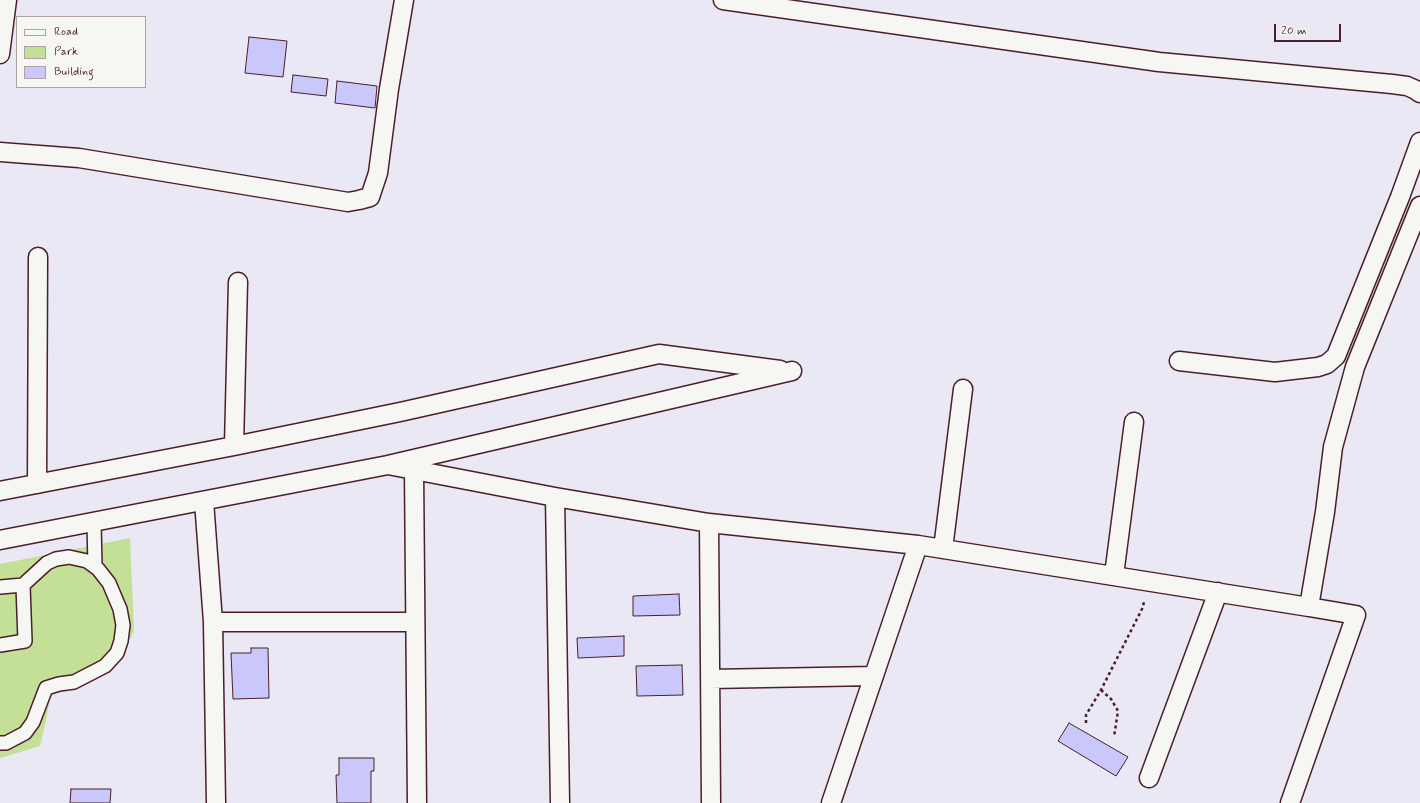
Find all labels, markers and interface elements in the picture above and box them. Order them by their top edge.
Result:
legend [16,16,146,88]
scale bar [1276,16,1343,42]
text: 20 m [1281,23,1307,39]
text: Road [54,24,78,40]
text: Park [54,44,78,60]
text: Building [54,64,94,80]

